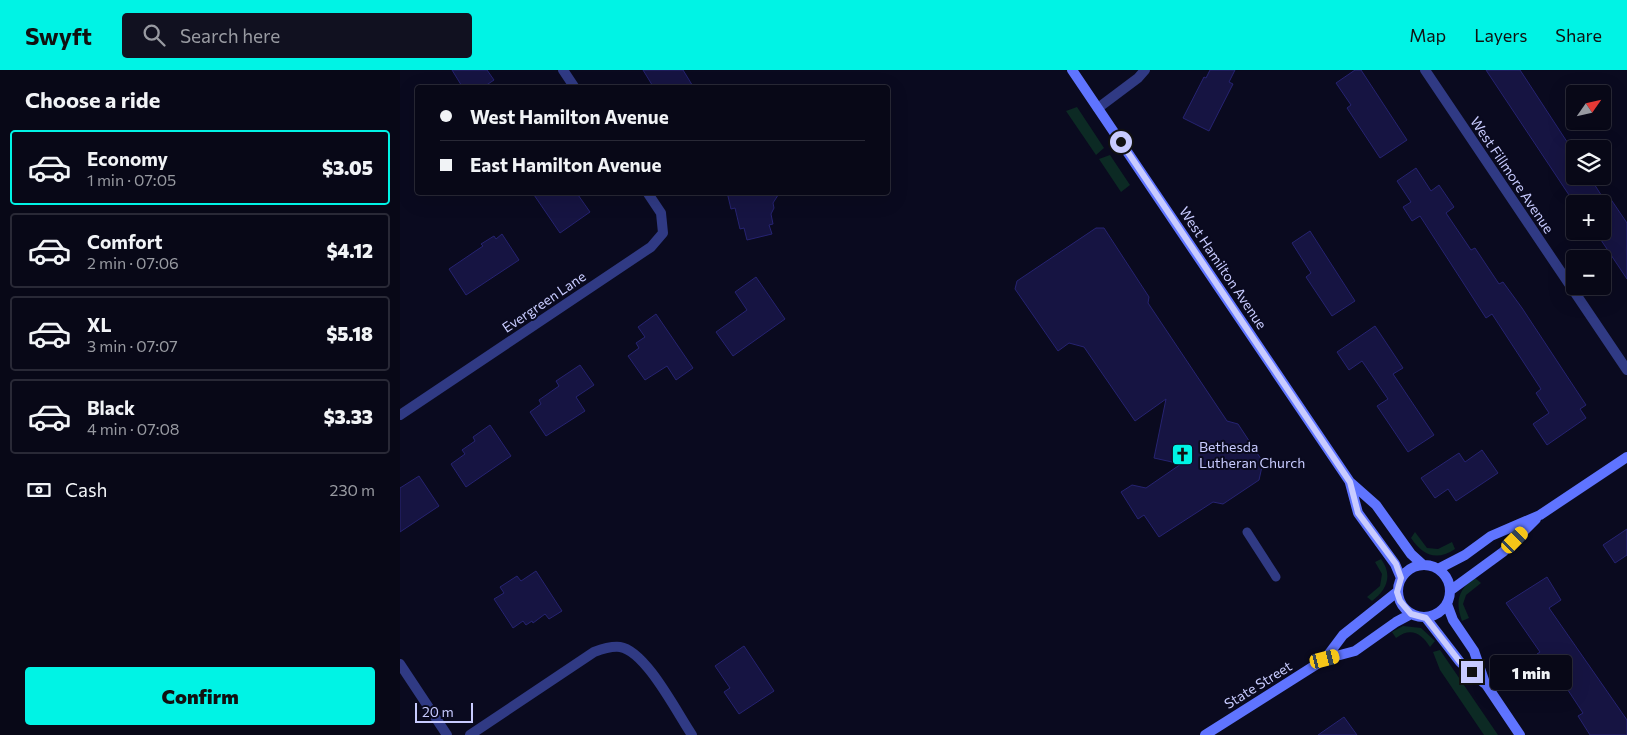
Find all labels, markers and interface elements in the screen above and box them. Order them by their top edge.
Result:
search box [122,13,472,58]
text: Swyft [25,21,92,50]
icon: search [140,21,168,49]
text: Search here [180,24,280,47]
text: Map [1409,24,1446,46]
text: Layers [1474,24,1527,46]
text: Share [1555,24,1602,46]
north arrow [1566,85,1611,130]
map controls [1566,85,1611,295]
text: Choose a ride [25,86,160,113]
text: West Hamilton Avenue [470,105,669,128]
street label: West Fillmore Avenue [1467,113,1558,236]
route start [1110,131,1132,153]
button: layers [1566,140,1611,185]
icon: car [27,145,72,190]
text: Economy [87,147,168,170]
text: East Hamilton Avenue [470,153,661,176]
text: $3.05 [322,156,373,179]
text: 1 min · 07:05 [87,170,176,189]
button: + [1566,195,1611,240]
street label: West Hamilton Avenue [1176,203,1271,332]
icon: car [27,228,72,273]
text: Comfort [87,230,163,253]
text: $4.12 [326,239,373,262]
button: − [1566,250,1611,295]
text: 2 min · 07:06 [87,253,179,272]
street label: Evergreen Lane [499,267,589,336]
icon: car [27,311,72,356]
text: XL [87,313,112,336]
text: $5.18 [326,322,373,345]
text: 3 min · 07:07 [87,336,178,355]
icon: car [27,394,72,439]
text: Black [87,396,135,419]
text: $3.33 [323,405,373,428]
text: 4 min · 07:08 [87,419,180,438]
place label: Bethesda Lutheran Church [1199,438,1305,471]
church icon: Bethesda Lutheran Church [1171,443,1195,467]
icon: cash [25,476,53,504]
text: Cash [65,478,107,501]
text: 230 m [330,480,375,499]
car [1499,524,1530,556]
car [1308,648,1341,670]
callout: 1 min [1490,654,1572,690]
street label: State Street [1221,657,1295,712]
route end [1461,661,1483,683]
text: 1 min [1512,663,1550,682]
button: Confirm [25,667,375,725]
scale bar [415,700,472,723]
text: 20 m [422,703,454,720]

